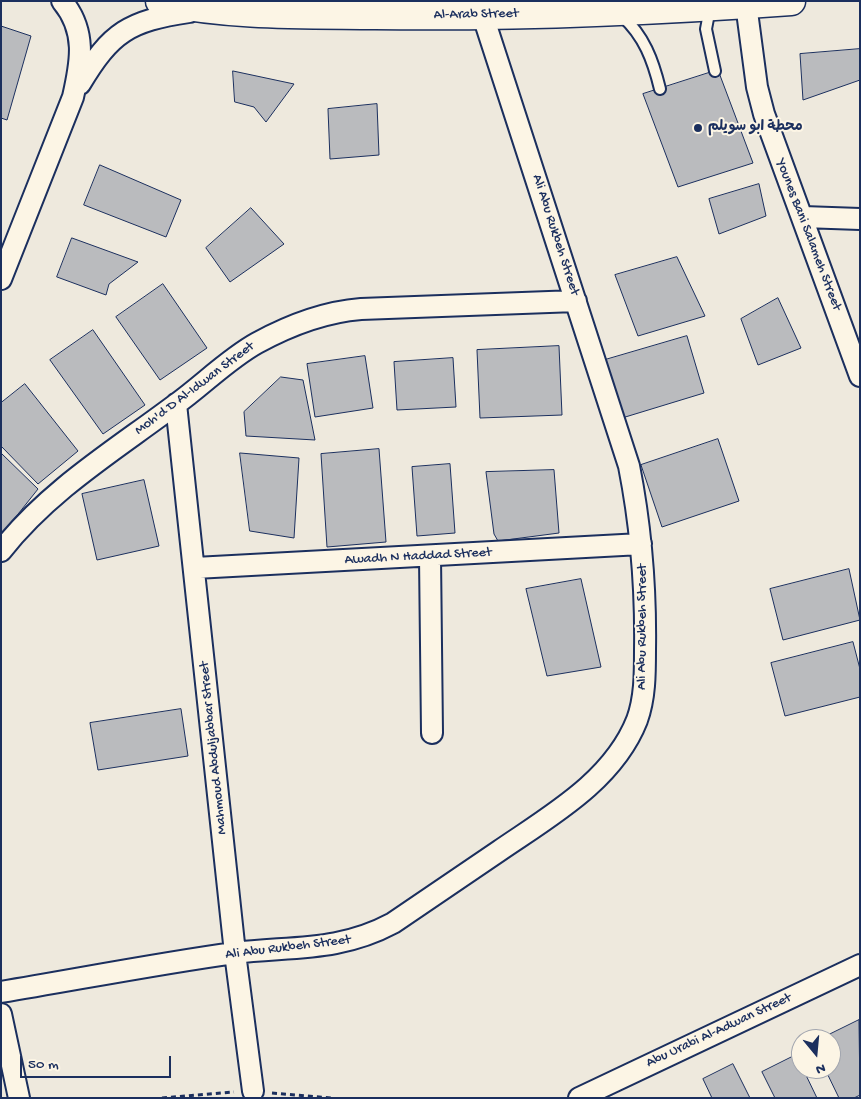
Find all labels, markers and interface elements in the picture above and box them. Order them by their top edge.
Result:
street label: Al-Arab Street [433,6,519,24]
place label: محطة ابو سويلم [708,120,803,136]
marker: محطة ابو سويلم [692,122,704,134]
street label: Younes Bani Salameh Street [771,157,845,313]
street label: Ali Abu Rukbeh Street [528,172,582,298]
street label: Moh'd D Al-Idwan Street [132,339,258,439]
street label: Awadh N Haddad Street [344,545,492,569]
street label: Ali Abu Rukbeh Street [635,564,651,690]
street label: Mahmoud Abduljabbar Street [197,661,231,835]
street label: Ali Abu Rukbeh Street [224,932,352,964]
street label: Abu Urabi Al-Adwan Street [644,990,794,1072]
north arrow [791,1029,841,1079]
scale bar [22,1046,174,1078]
text: 50 m [28,1056,59,1074]
text: N [813,1058,827,1077]

